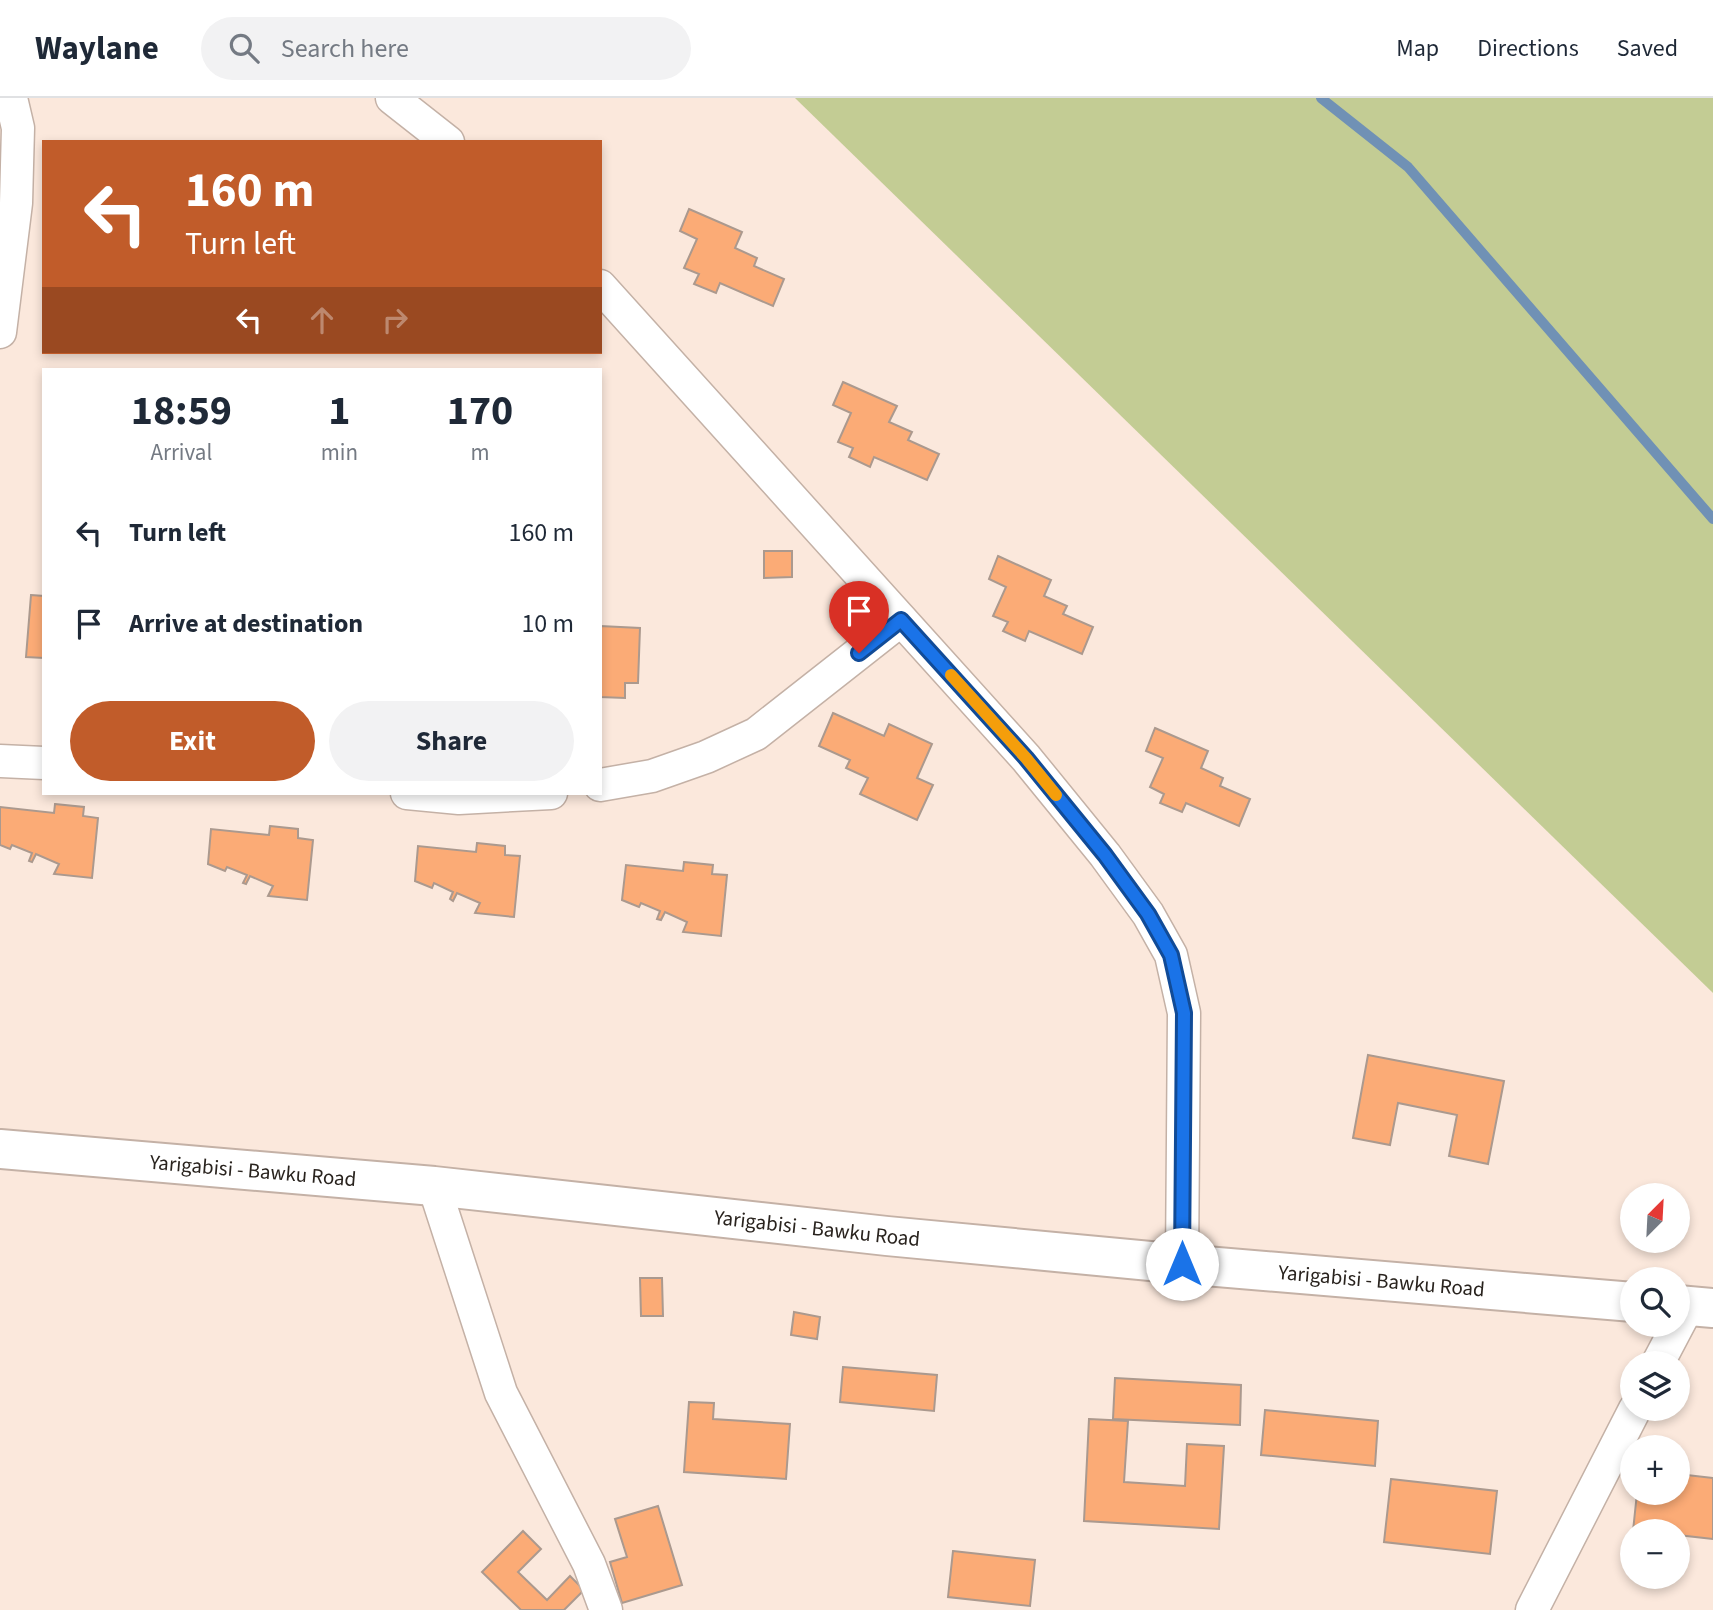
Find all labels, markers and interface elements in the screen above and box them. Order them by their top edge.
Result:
search box [201,17,691,80]
text: Waylane [35,25,159,72]
icon: search [225,29,263,67]
text: Search here [281,30,409,67]
text: Map [1396,31,1439,66]
text: Directions [1477,31,1579,66]
text: Saved [1617,31,1678,66]
text: 160 m [185,156,314,226]
icon: left [70,168,161,259]
text: Turn left [185,221,296,267]
icon: left [230,301,268,339]
icon: ahead [303,301,341,339]
icon: right [376,301,414,339]
text: 18:59 [131,381,232,441]
text: 1 [328,381,350,441]
text: 170 [447,381,513,441]
text: Arrival [150,436,212,469]
text: min [321,436,358,469]
text: m [470,436,490,469]
icon: left [70,514,108,552]
text: Turn left [129,514,226,551]
text: 160 m [508,514,574,551]
pin [829,581,889,653]
icon: arrive [840,592,878,630]
icon: arrive [70,605,108,643]
text: Arrive at destination [129,605,363,642]
text: 10 m [521,605,574,642]
button: Exit [70,701,315,781]
button: Share [329,701,574,781]
street label: Yarigabisi - Bawku Road [148,1147,358,1194]
north arrow [1620,1183,1690,1253]
map controls [1620,1183,1690,1589]
street label: Yarigabisi - Bawku Road [712,1202,922,1254]
position arrow [1145,1227,1219,1301]
street label: Yarigabisi - Bawku Road [1276,1257,1486,1304]
button: search [1620,1267,1690,1337]
button: layers [1620,1351,1690,1421]
button: + [1620,1435,1690,1505]
button: − [1620,1519,1690,1589]

